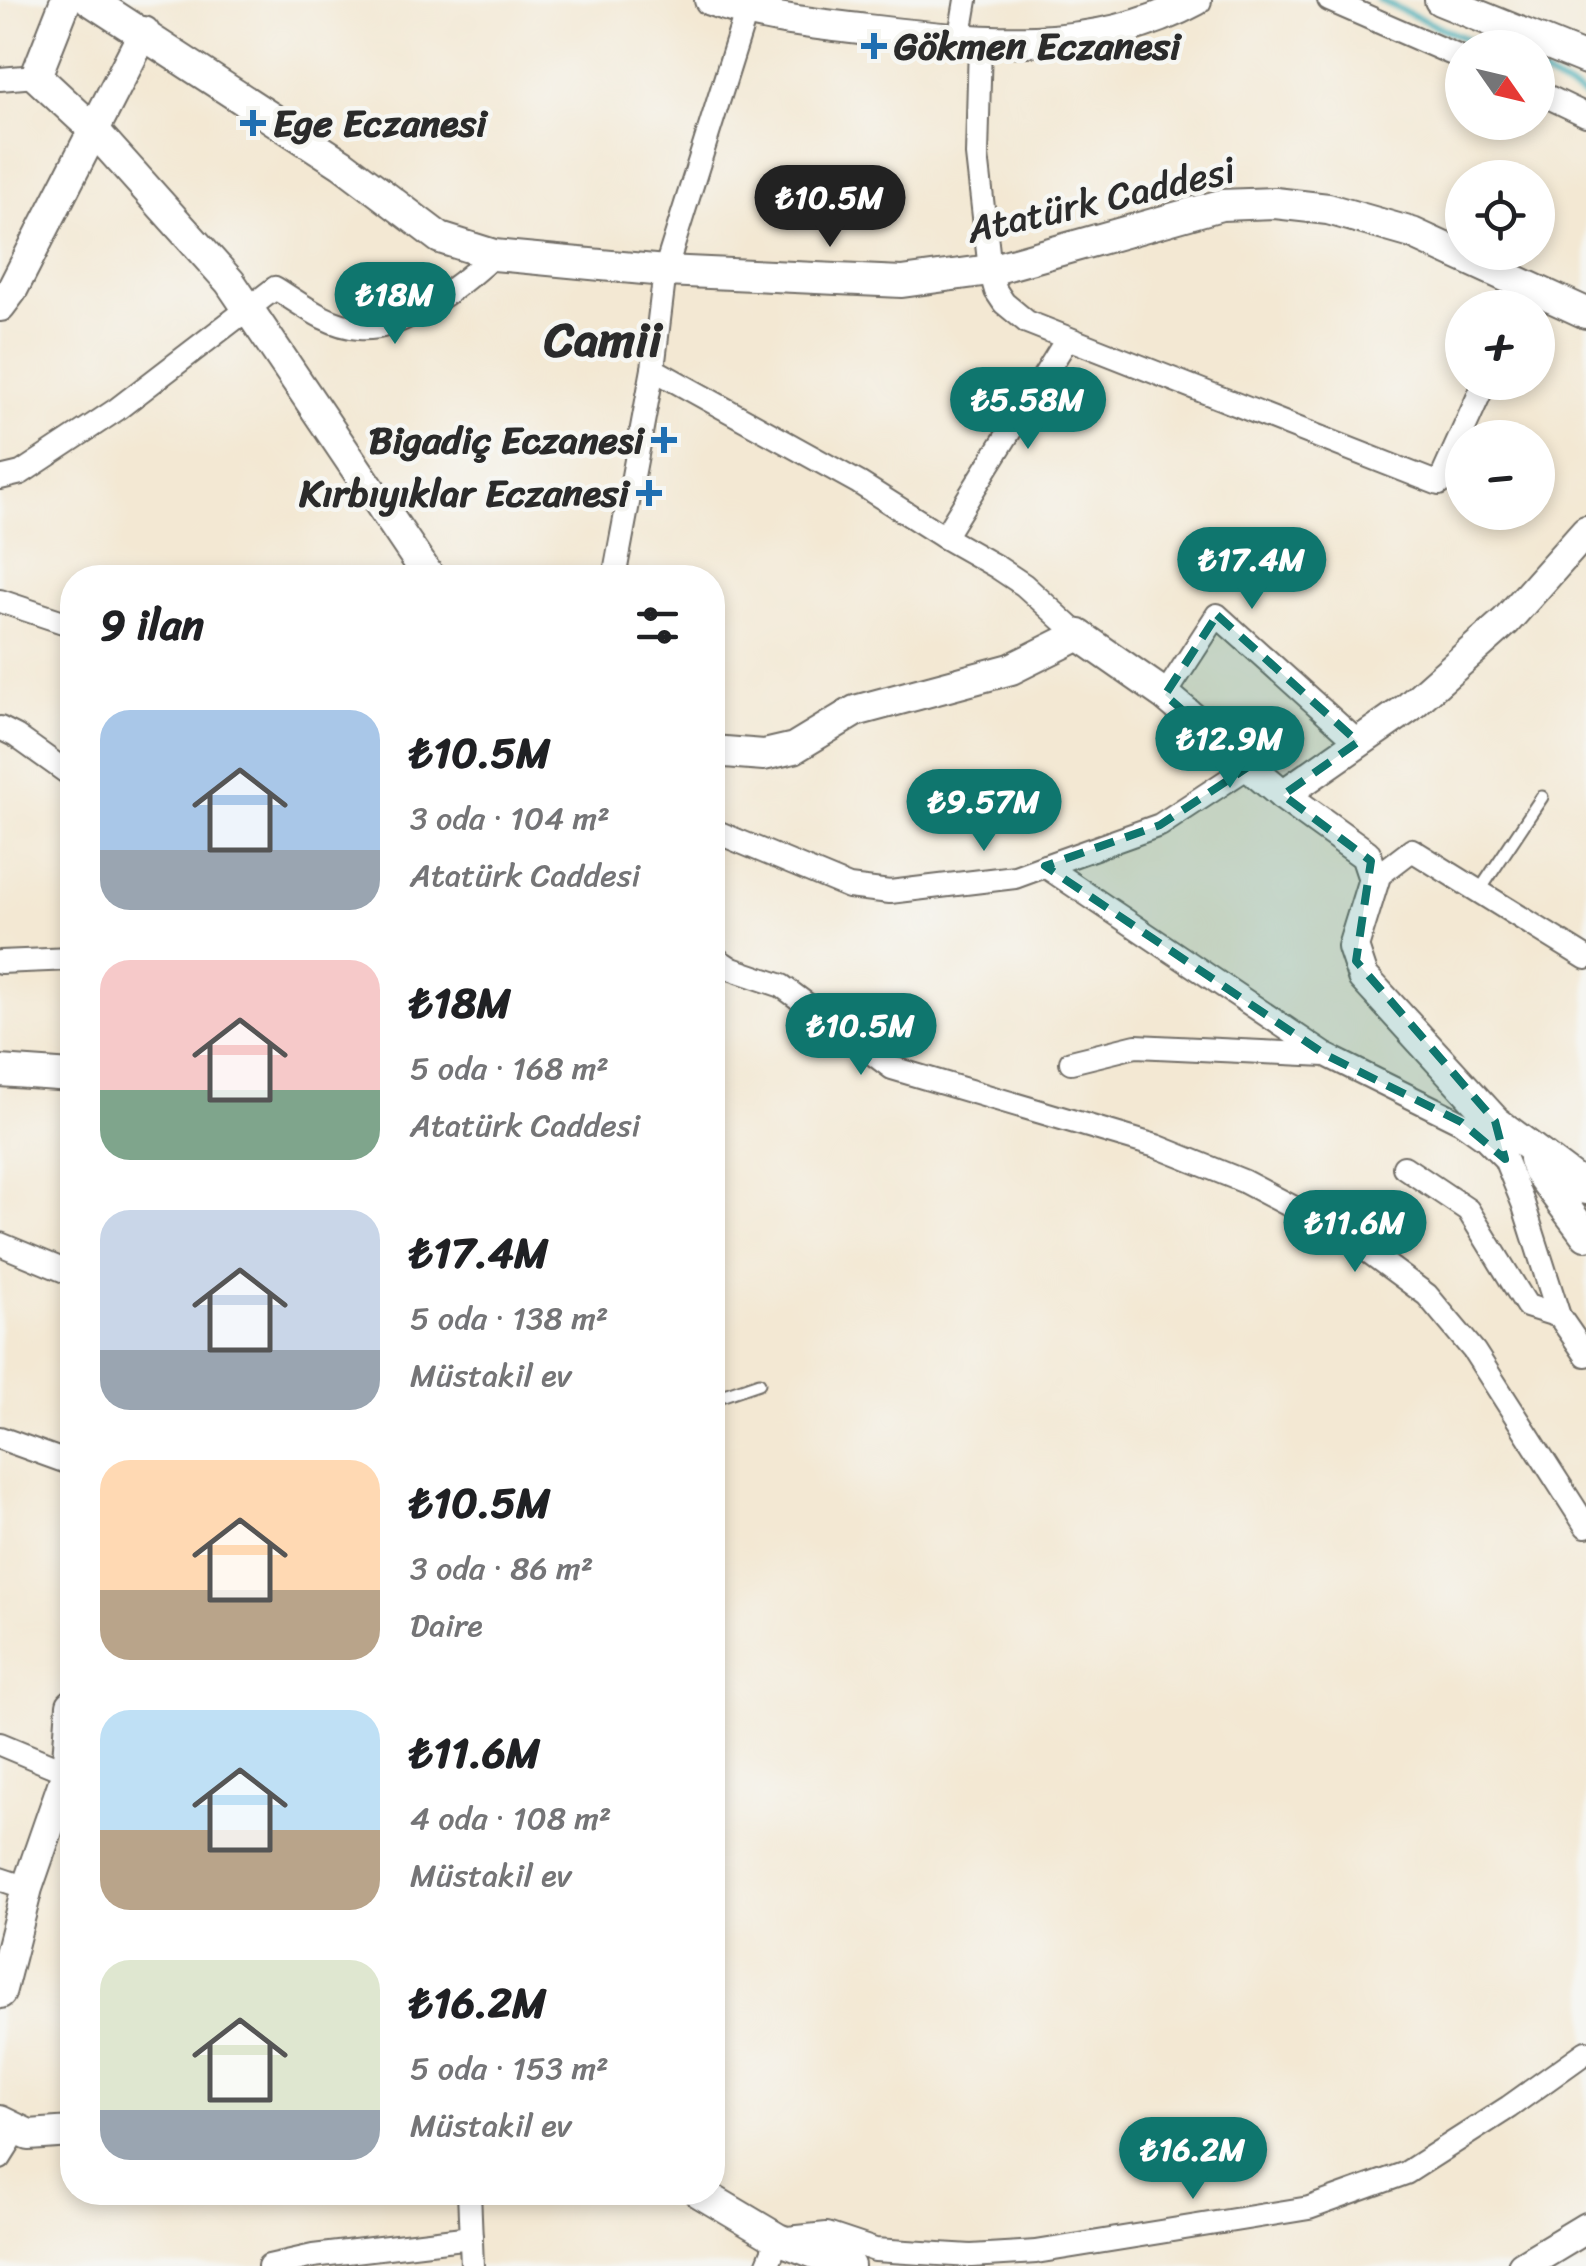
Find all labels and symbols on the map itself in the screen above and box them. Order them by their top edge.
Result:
place label: Gökmen Eczanesi [894,13,1183,80]
north arrow [1445,30,1555,140]
marker: Gökmen Eczanesi [863,35,885,57]
place label: Ege Eczanesi [273,90,489,157]
marker: Ege Eczanesi [242,112,264,134]
street label: Atatürk Caddesi [959,136,1243,264]
pin: ₺10.5M [749,165,911,250]
pin: ₺18M [336,262,454,347]
district label: Camii [543,297,663,382]
pin: ₺5.58M [947,367,1109,452]
place label: Bigadiç Eczanesi [369,407,646,474]
marker: Bigadiç Eczanesi [653,429,675,451]
place label: Kırbıyıklar Eczanesi [298,460,632,527]
marker: Kırbıyıklar Eczanesi [638,482,660,504]
pin: ₺17.4M [1171,527,1333,612]
pin: ₺12.9M [1149,706,1311,791]
pin: ₺9.57M [903,769,1065,854]
pin: ₺10.5M [780,993,942,1078]
pin: ₺11.6M [1274,1190,1436,1275]
pin: ₺16.2M [1112,2117,1274,2202]

